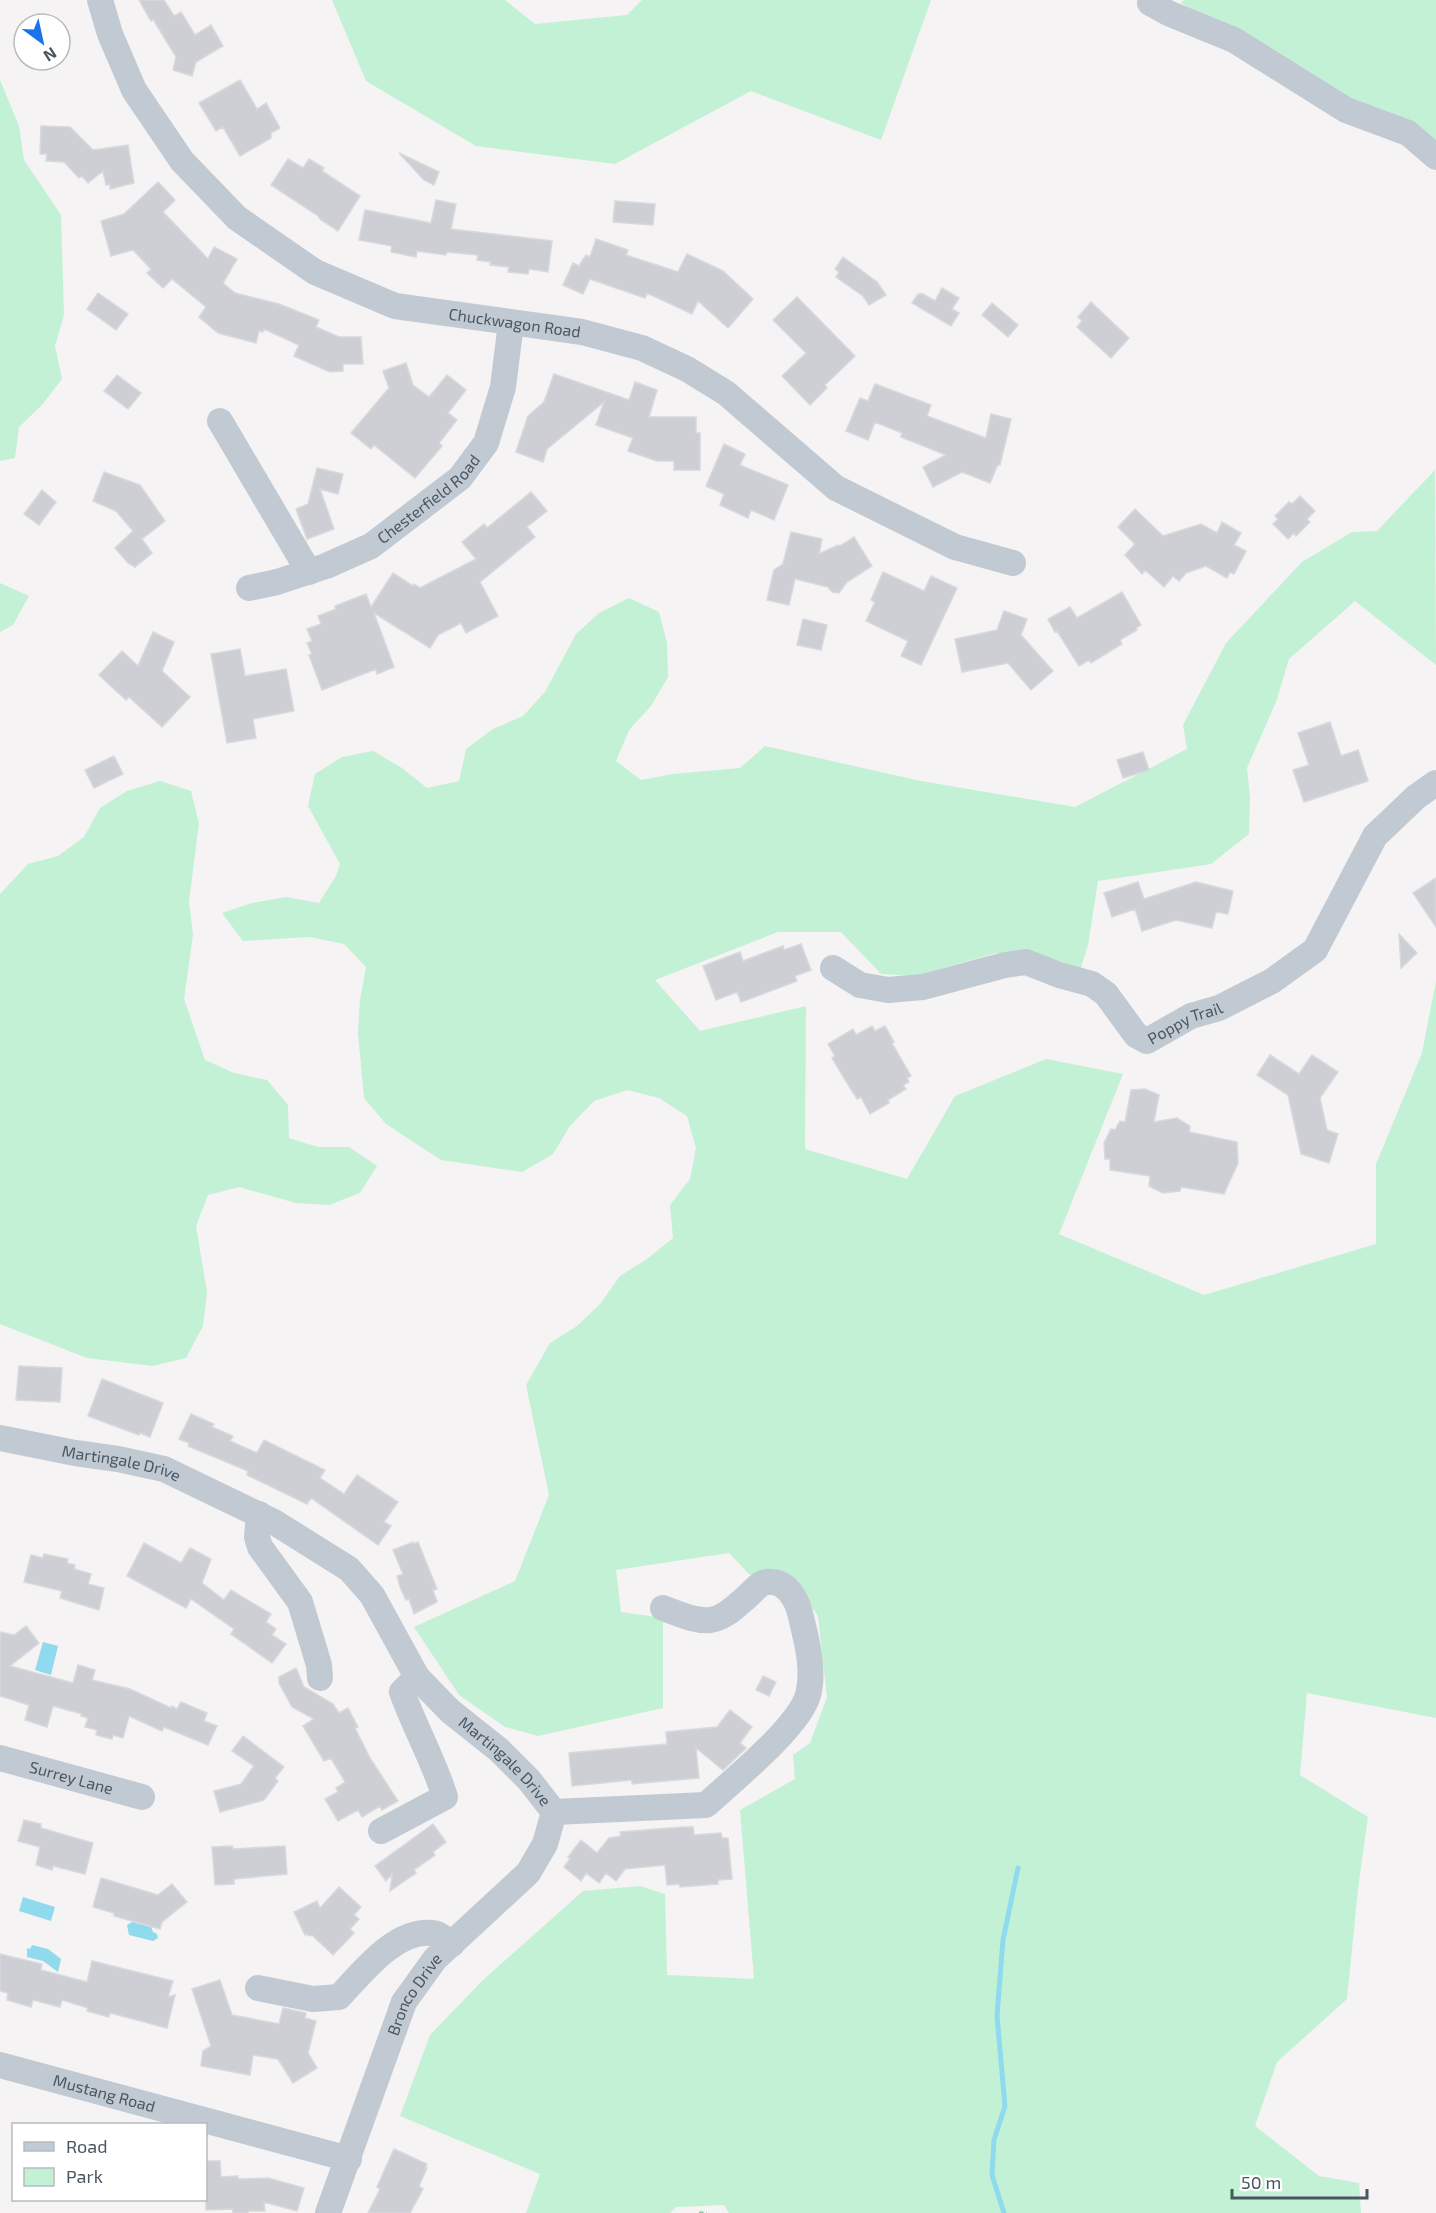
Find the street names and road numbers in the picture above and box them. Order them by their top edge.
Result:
street label: Chuckwagon Road [448,304,582,341]
street label: Chesterfield Road [373,450,483,547]
street label: Poppy Trail [1144,998,1226,1048]
street label: Martingale Drive [60,1441,184,1485]
street label: Martingale Drive [455,1712,556,1809]
street label: Surrey Lane [28,1757,115,1798]
street label: Bronco Drive [383,1948,445,2038]
street label: Mustang Road [51,2070,158,2115]

